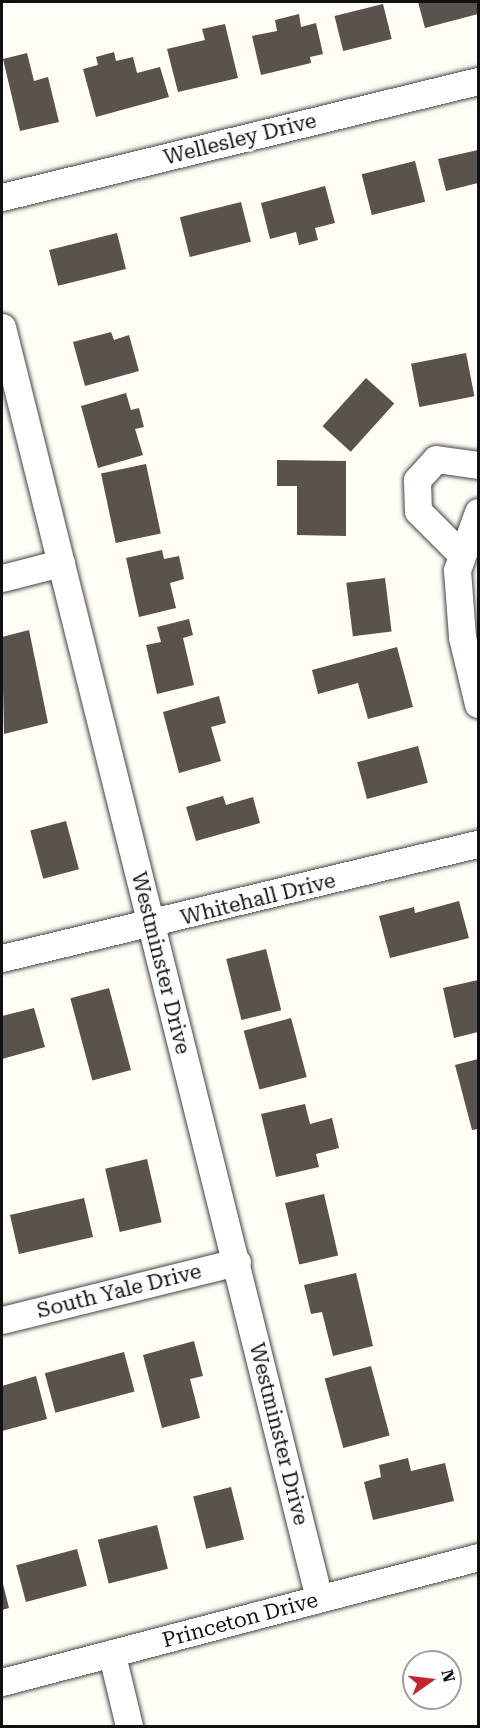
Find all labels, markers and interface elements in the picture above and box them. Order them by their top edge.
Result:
street label: Wellesley Drive [161,108,319,170]
street label: Whitehall Drive [178,868,338,930]
street label: Westminster Drive [126,869,196,1057]
street label: South Yale Drive [34,1258,204,1324]
street label: Westminster Drive [244,1340,314,1528]
street label: Princeton Drive [160,1587,320,1653]
north arrow [402,1650,462,1710]
text: N [437,1668,459,1684]

